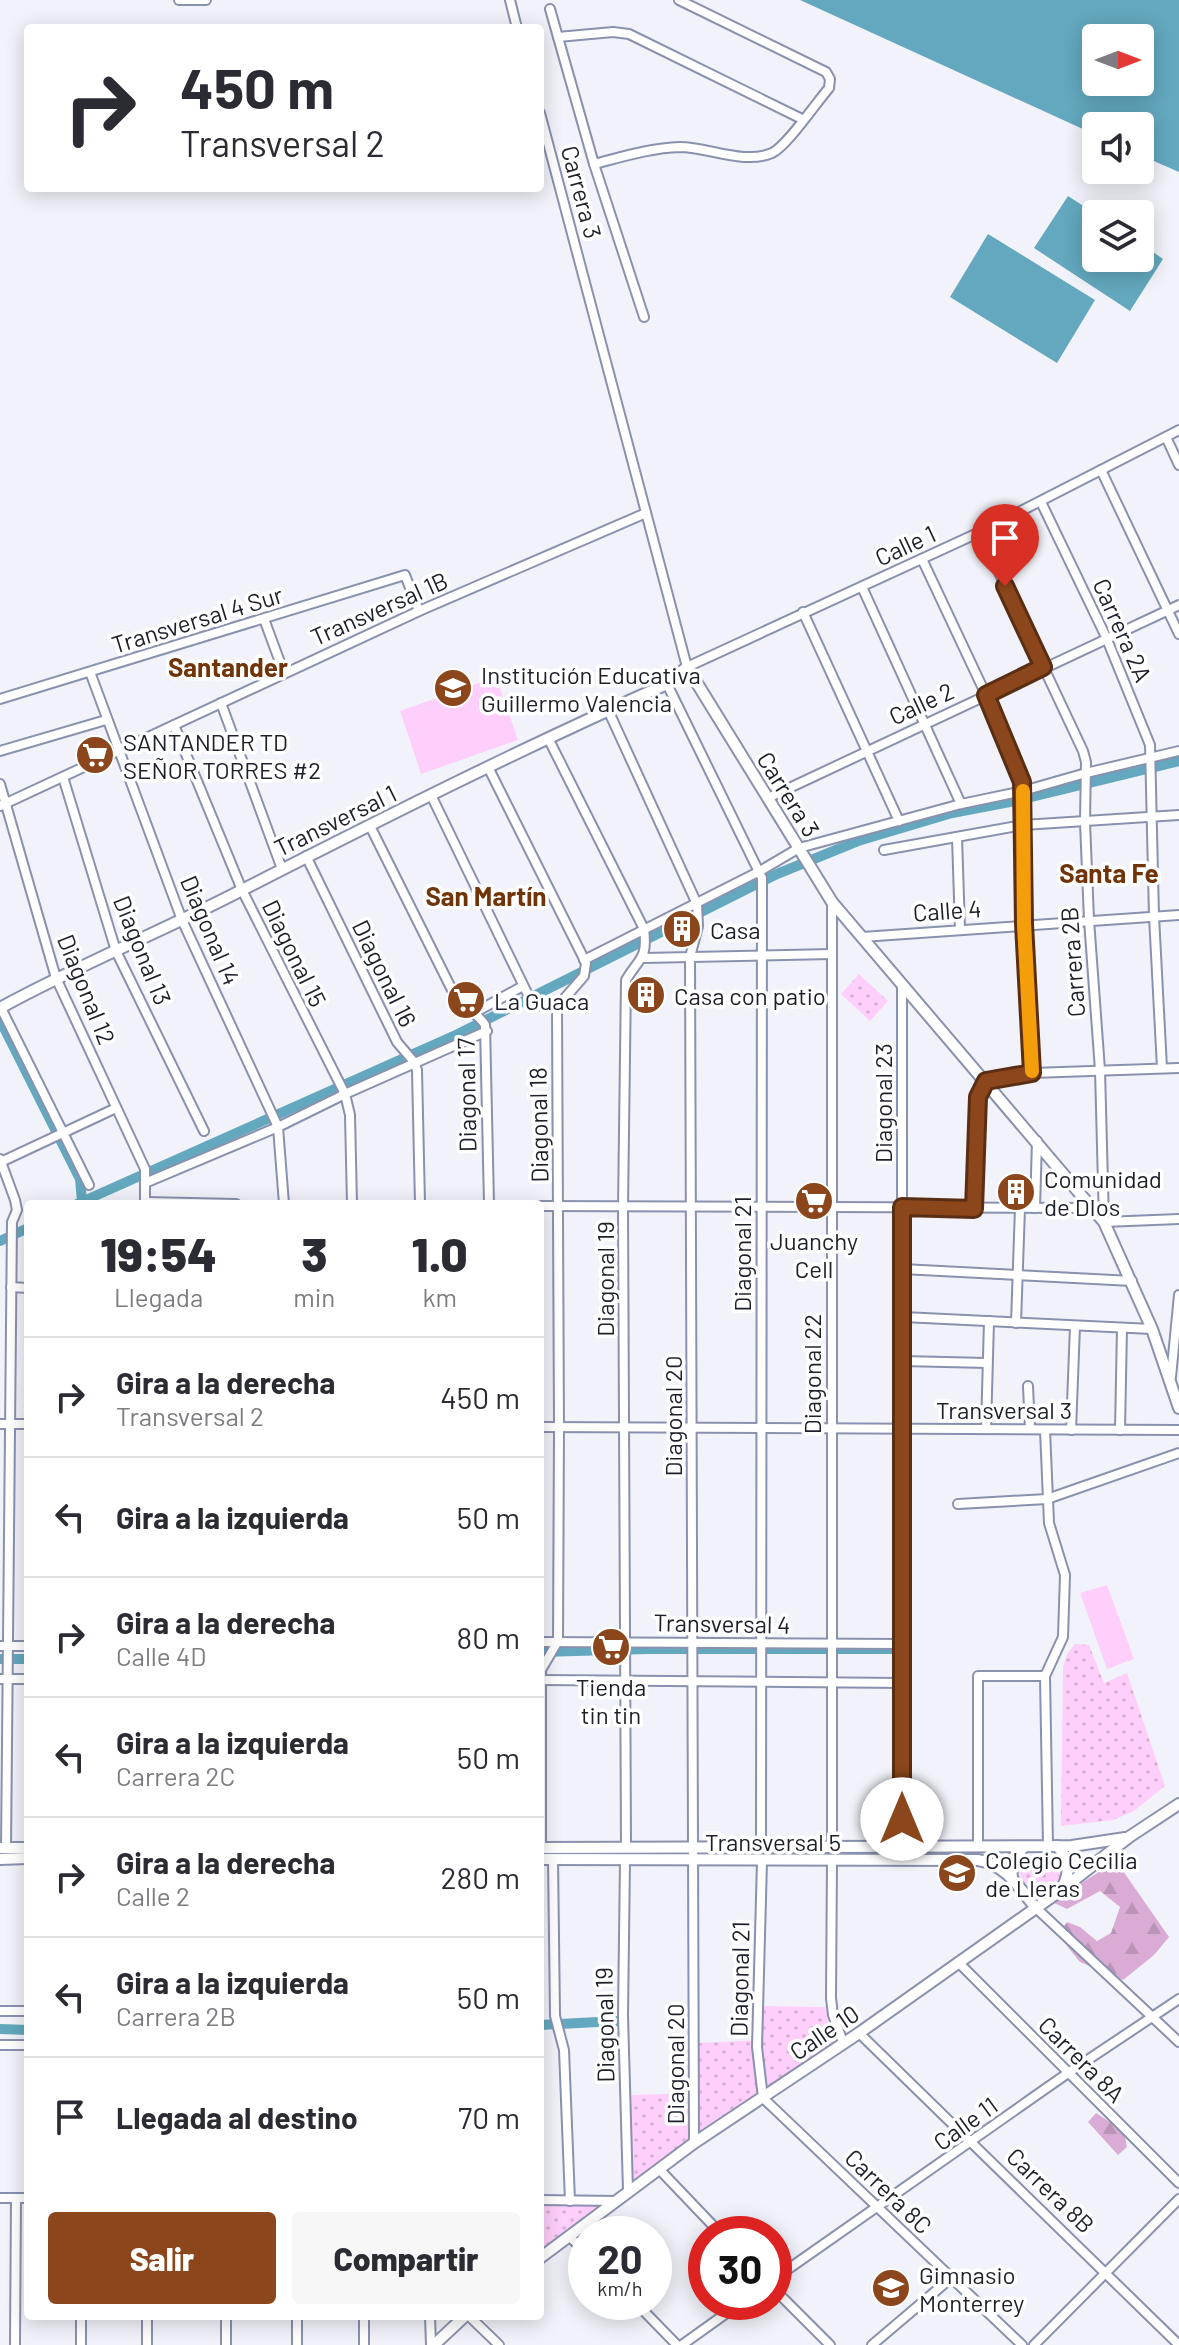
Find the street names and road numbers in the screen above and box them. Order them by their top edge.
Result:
street label: Carrera 3 [556,142,608,242]
street label: Calle 1 [870,518,940,572]
street label: Transversal 1B [306,565,452,651]
street label: Carrera 2A [1087,574,1159,686]
street label: Transversal 4 Sur [108,579,286,659]
street label: Calle 2 [884,675,958,731]
street label: Carrera 3 [752,746,826,842]
street label: Transversal 1 [269,778,401,862]
street label: Diagonal 14 [175,871,247,989]
street label: Diagonal 13 [108,891,178,1009]
street label: Calle 4 [912,893,982,927]
street label: Diagonal 15 [257,895,333,1011]
street label: Carrera 2B [1054,906,1090,1018]
street label: Diagonal 16 [347,915,423,1031]
street label: Diagonal 12 [52,930,122,1048]
street label: Diagonal 17 [451,1038,481,1152]
street label: Diagonal 23 [868,1043,897,1163]
street label: Diagonal 18 [522,1067,554,1183]
street label: Diagonal 21 [727,1196,756,1312]
street label: Diagonal 19 [590,1221,619,1337]
street label: Diagonal 22 [797,1314,826,1434]
street label: Diagonal 20 [658,1355,687,1477]
street label: Transversal 3 [936,1395,1072,1424]
street label: Transversal 4 [653,1607,791,1639]
street label: Transversal 5 [705,1827,841,1856]
street label: Diagonal 21 [723,1921,755,2037]
street label: Diagonal 19 [588,1967,620,2083]
street label: Calle 10 [784,1998,864,2066]
street label: Diagonal 20 [660,2003,689,2125]
street label: Carrera 8A [1033,2010,1131,2108]
street label: Calle 11 [927,2090,1003,2156]
street label: Carrera 8B [1001,2141,1101,2239]
street label: Carrera 8C [839,2142,939,2240]

